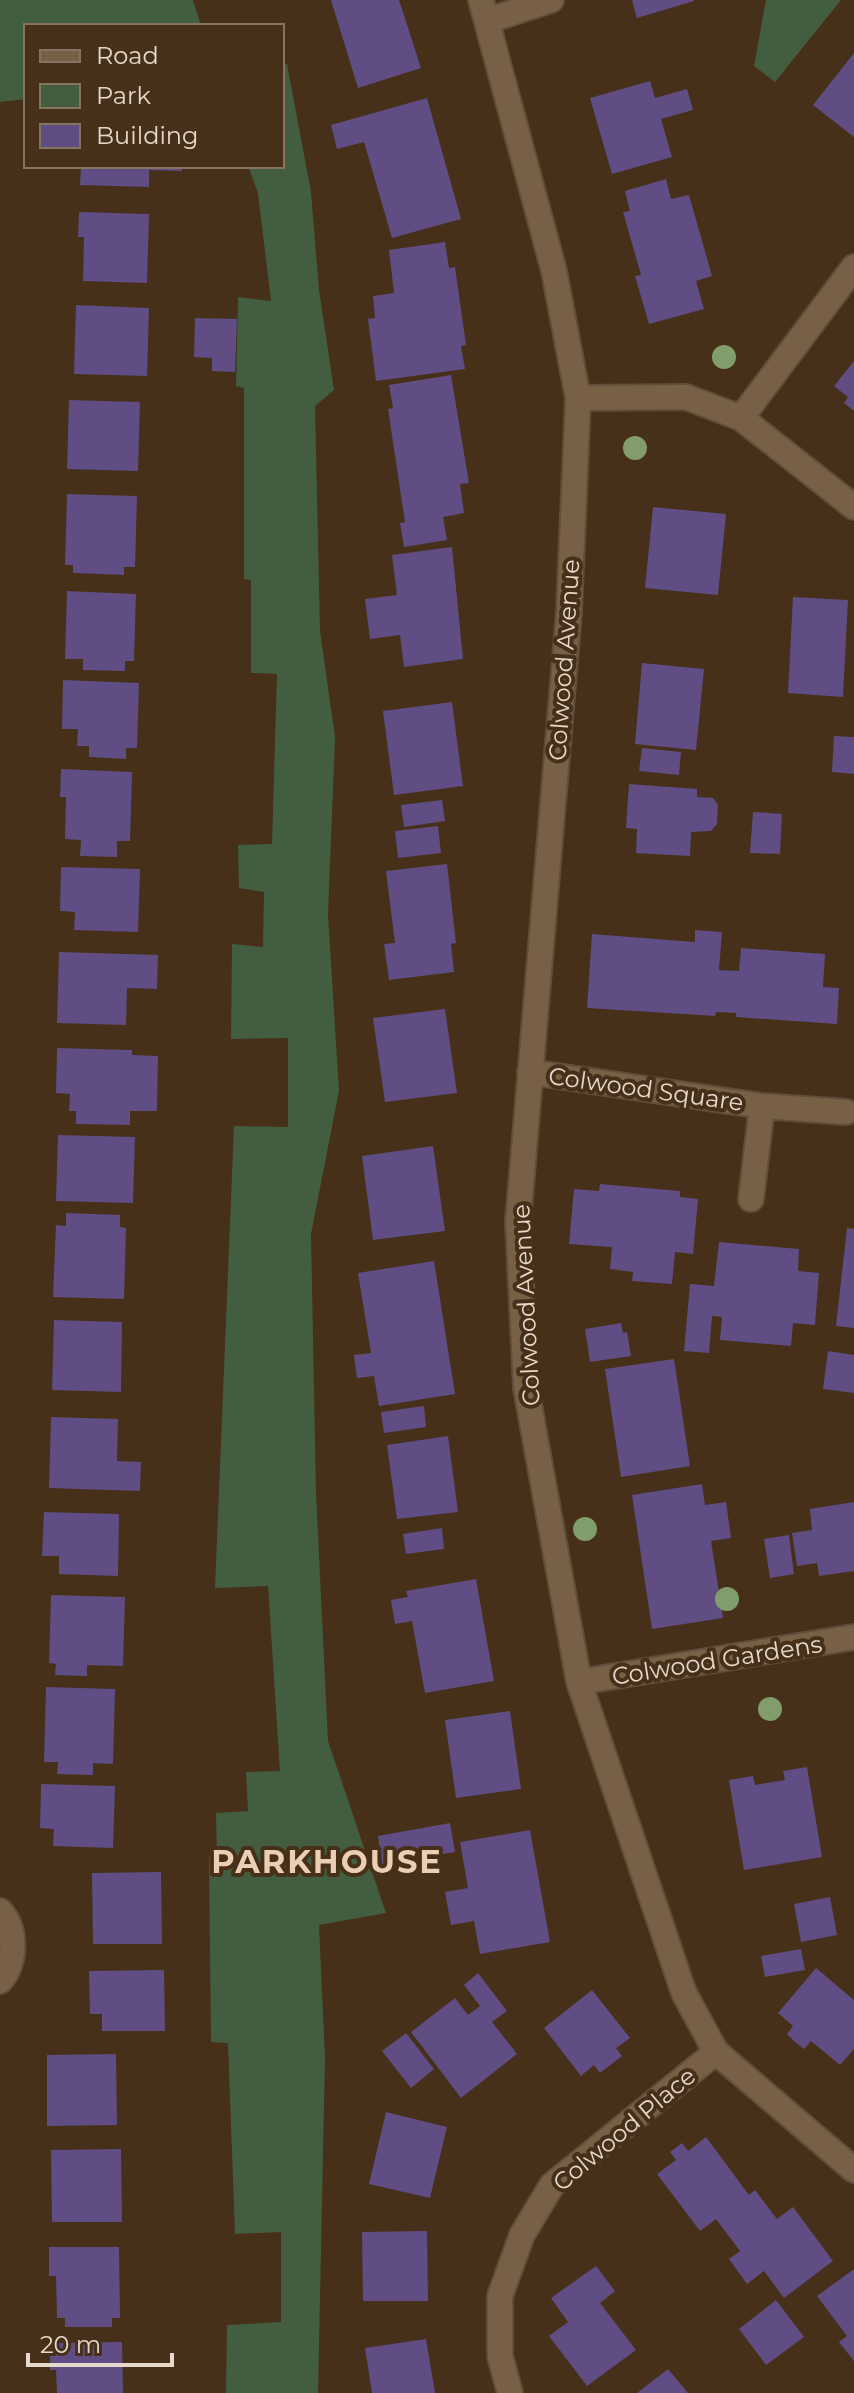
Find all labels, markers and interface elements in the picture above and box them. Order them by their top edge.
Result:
legend [24,24,284,168]
text: Road [96,41,159,70]
text: Park [96,81,151,110]
text: Building [96,121,199,150]
street label: Colwood Avenue [542,558,586,762]
street label: Colwood Square [547,1061,745,1117]
street label: Colwood Avenue [506,1203,546,1407]
street label: Colwood Gardens [610,1629,824,1691]
district label: PARKHOUSE [211,1842,443,1881]
street label: Colwood Place [547,2061,701,2197]
scale bar [28,2317,172,2367]
text: 20 m [40,2330,101,2359]

